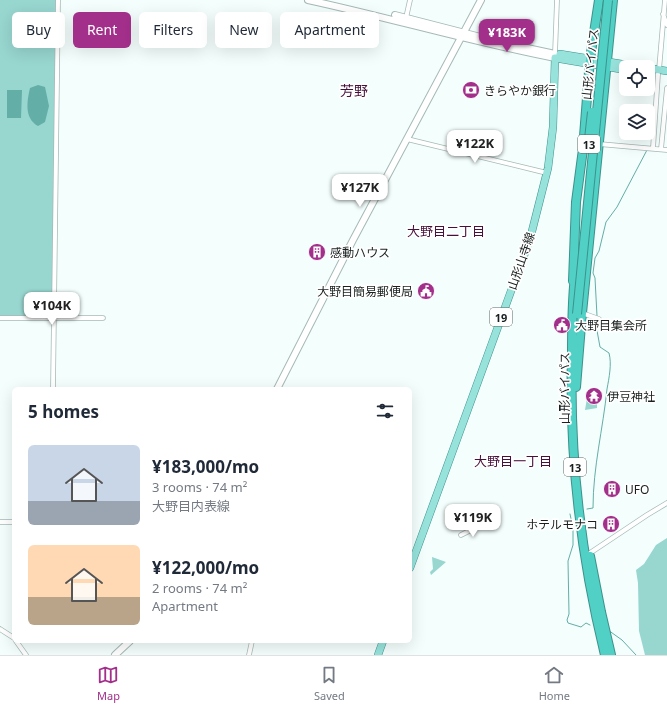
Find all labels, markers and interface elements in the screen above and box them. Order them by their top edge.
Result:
chip: Buy [12,12,65,48]
chip: Rent [73,12,131,48]
chip: Filters [139,12,207,48]
chip: New [215,12,272,48]
chip: Apartment [280,12,379,48]
pin: ¥183K [479,19,535,53]
text: ¥183K [488,23,526,41]
street label: 山形バイパス [578,27,602,101]
map controls [619,60,655,140]
button: locate [619,60,655,96]
bank icon: きらやか銀行 [461,80,481,100]
district label: 芳野 [340,81,368,100]
place label: きらやか銀行 [484,82,556,99]
button: layers [619,104,655,140]
pin: ¥122K [447,130,503,164]
text: ¥122K [456,134,494,152]
road number: 13 [578,135,600,153]
pin: ¥127K [332,174,388,208]
text: ¥127K [341,178,379,196]
district label: 大野目二丁目 [407,222,485,240]
street label: 山形山寺線 [503,230,539,292]
building icon: 感動ハウス [307,242,327,262]
place label: 感動ハウス [330,244,390,261]
public building icon: 大野目簡易郵便局 [416,281,436,301]
place label: 大野目簡易郵便局 [317,283,413,300]
pin: ¥104K [24,292,80,326]
text: ¥104K [33,296,71,314]
road number: 19 [490,308,512,326]
public building icon: 大野目集会所 [552,315,572,335]
place label: 大野目集会所 [575,317,647,334]
street label: 山形バイパス [556,352,573,424]
temple icon: 伊豆神社 [584,386,604,406]
place label: 伊豆神社 [607,388,655,405]
text: 5 homes [28,400,99,423]
icon: filters [374,400,396,422]
district label: 大野目一丁目 [474,452,552,470]
text: ¥183,000/mo [152,455,259,478]
road number: 13 [564,458,586,476]
icon: home [60,461,108,509]
text: 3 rooms · 74 m² [152,478,247,496]
building icon: UFO [602,479,622,499]
place label: UFO [625,481,649,498]
text: 大野目内表線 [152,497,230,515]
pin: ¥119K [445,504,501,538]
text: ¥119K [454,508,492,526]
building icon: ホテルモナコ [601,514,621,534]
place label: ホテルモナコ [526,516,598,533]
text: ¥122,000/mo [152,556,259,579]
icon: home [60,561,108,609]
text: 2 rooms · 74 m² [152,579,247,597]
text: Apartment [152,597,218,615]
tab: Map [97,664,120,703]
tab: Saved [314,664,345,703]
tab: Home [539,664,570,703]

